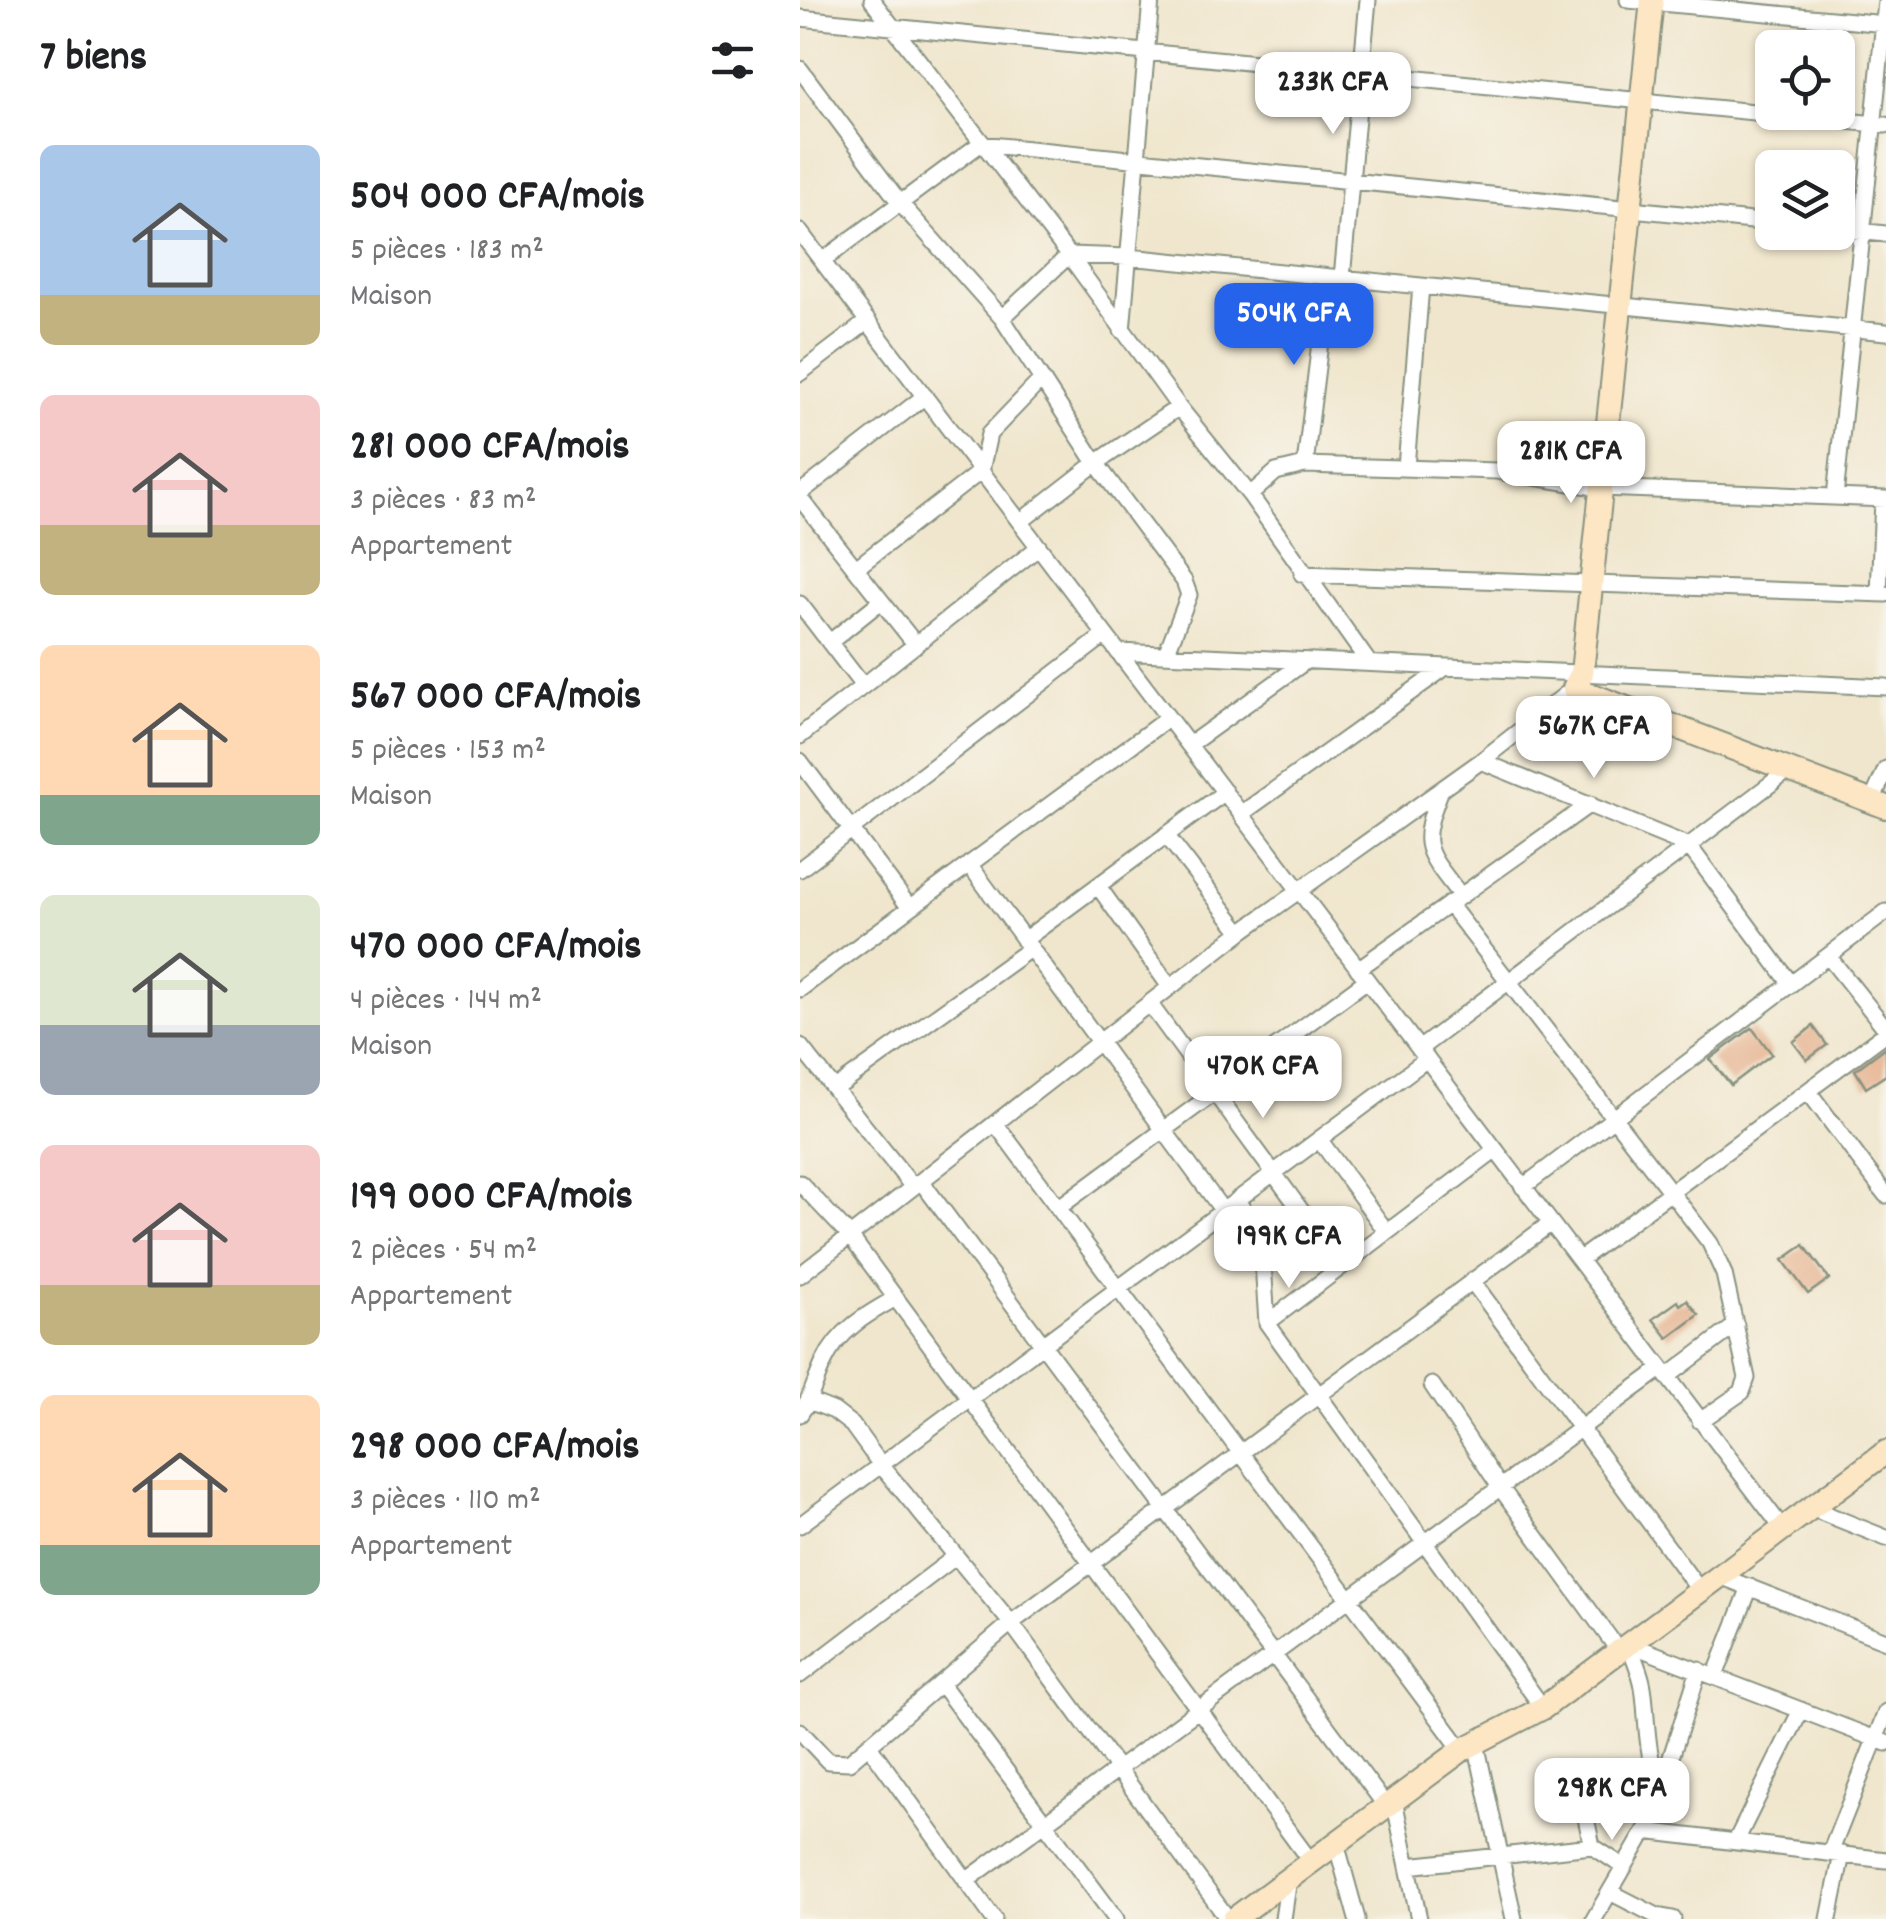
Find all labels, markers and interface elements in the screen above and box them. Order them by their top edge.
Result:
text: 7 biens [40,30,147,90]
map controls [1755,30,1855,250]
button: locate [1755,30,1855,130]
icon: filters [705,33,760,88]
pin: 233K CFA [1230,52,1436,137]
text: 233K CFA [1277,61,1389,107]
button: layers [1755,150,1855,250]
text: 504 000 CFA/mois [350,169,645,229]
icon: home [120,185,240,305]
text: 5 pièces · 183 m² [350,229,544,275]
text: Maison [350,275,432,321]
pin: 504K CFA [1191,283,1397,368]
text: 504K CFA [1236,292,1352,338]
text: 281 000 CFA/mois [350,419,630,479]
pin: 281K CFA [1468,421,1674,506]
text: 281K CFA [1519,430,1623,476]
icon: home [120,435,240,555]
text: 3 pièces · 83 m² [350,479,536,525]
text: Appartement [350,525,512,571]
text: 567 000 CFA/mois [350,669,641,729]
icon: home [120,685,240,805]
pin: 567K CFA [1491,696,1697,781]
text: 567K CFA [1538,705,1650,751]
text: 5 pièces · 153 m² [350,729,546,775]
text: Maison [350,775,432,821]
text: 470 000 CFA/mois [350,919,642,979]
icon: home [120,935,240,1055]
text: 4 pièces · 144 m² [350,979,542,1025]
text: Maison [350,1025,432,1071]
pin: 470K CFA [1160,1036,1366,1121]
text: 470K CFA [1207,1045,1319,1091]
text: 199 000 CFA/mois [350,1169,633,1229]
icon: home [120,1185,240,1305]
pin: 199K CFA [1186,1206,1392,1291]
text: 199K CFA [1236,1215,1342,1261]
text: 2 pièces · 54 m² [350,1229,537,1275]
text: Appartement [350,1275,512,1321]
text: 298 000 CFA/mois [350,1419,640,1479]
icon: home [120,1435,240,1555]
text: 3 pièces · 110 m² [350,1479,541,1525]
text: Appartement [350,1525,512,1571]
pin: 298K CFA [1509,1758,1715,1843]
text: 298K CFA [1556,1767,1668,1813]

